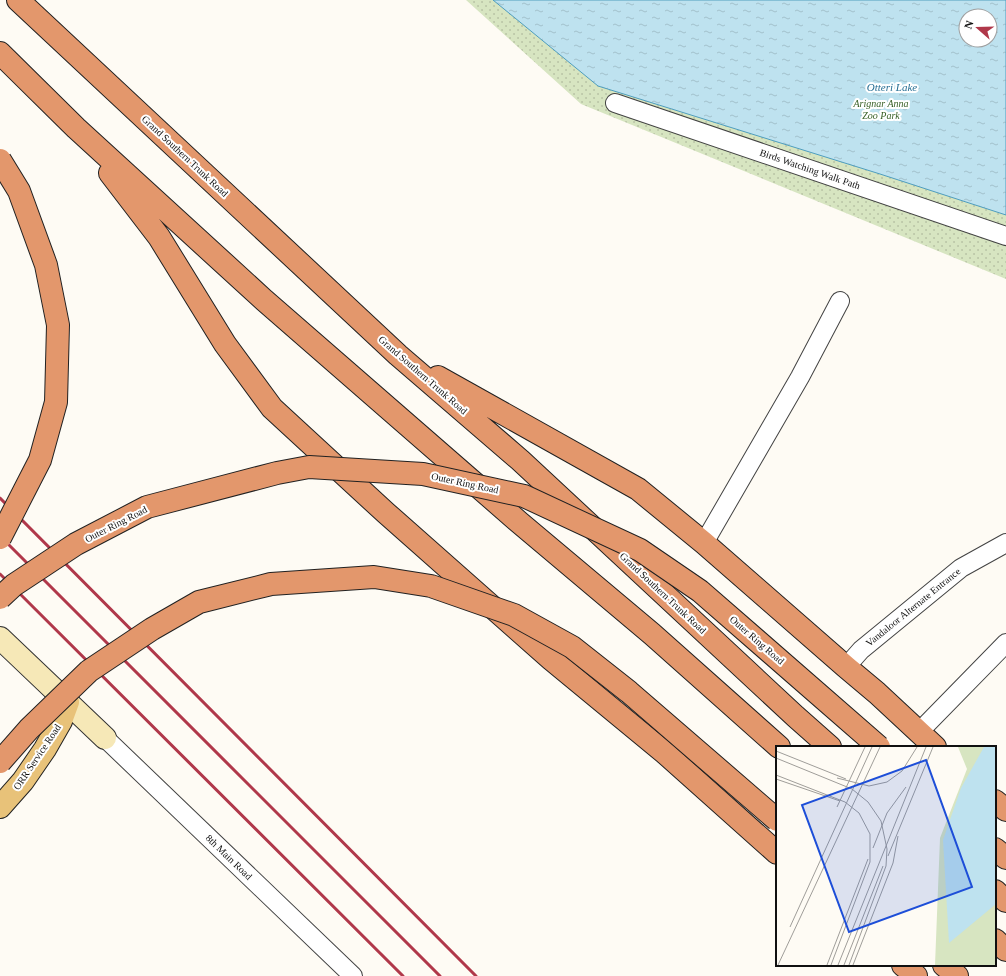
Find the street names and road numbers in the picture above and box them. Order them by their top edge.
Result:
street label: Grand Southern Trunk Road [140,113,230,199]
street label: Birds Watching Walk Path [758,147,862,191]
street label: Grand Southern Trunk Road [377,334,469,416]
street label: Outer Ring Road [430,471,500,495]
street label: Outer Ring Road [83,504,149,544]
street label: Grand Southern Trunk Road [618,550,708,636]
street label: Vandaloor Alternate Entrance [864,565,963,648]
street label: Outer Ring Road [728,613,786,667]
street label: ORR Service Road [11,722,63,792]
street label: 8th Main Road [204,832,254,882]

